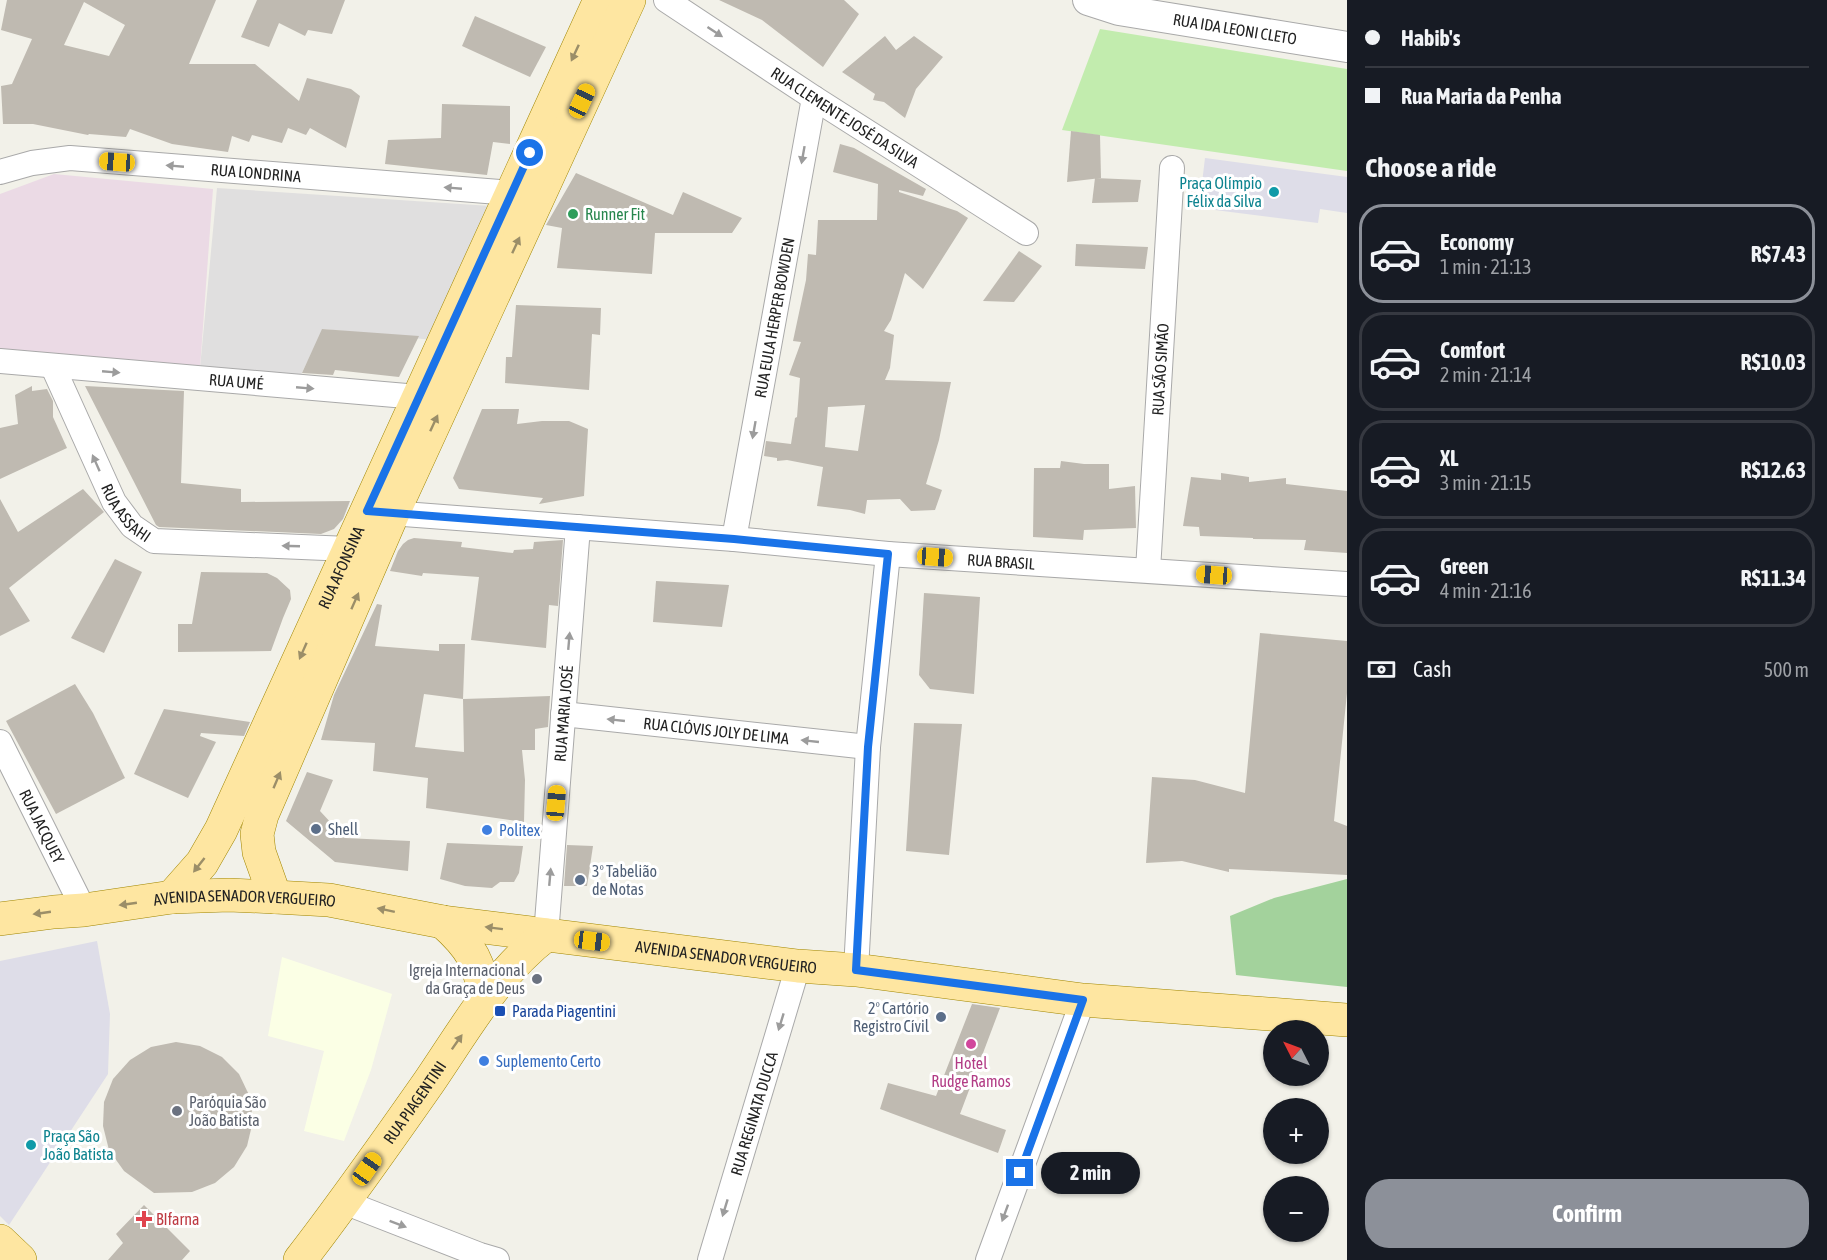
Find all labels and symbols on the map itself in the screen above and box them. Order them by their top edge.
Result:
street label: RUA IDA LEONI CLETO [1172,10,1298,48]
one-way arrow [707,26,723,38]
one-way arrow [570,44,580,62]
street label: RUA CLEMENTE JOSÉ DA SILVA [768,63,922,171]
car [566,81,598,121]
route start [516,139,543,166]
one-way arrow [799,146,808,165]
car [98,152,136,172]
street label: RUA LONDRINA [210,160,302,185]
one-way arrow [166,161,185,171]
place label: Praça Olímpio Félix da Silva [1179,174,1262,210]
one-way arrow [444,183,463,193]
marker: Praça Olímpio Félix da Silva [1267,185,1281,199]
place label: Runner Fit [585,205,646,223]
marker: Runner Fit [566,207,580,221]
street label: RUA EULA HERPER BOWDEN [751,236,798,399]
one-way arrow [511,237,520,254]
street label: RUA SÃO SIMÃO [1148,323,1172,416]
one-way arrow [102,367,121,377]
street label: RUA UMÉ [208,370,264,393]
one-way arrow [296,383,315,392]
one-way arrow [430,414,439,431]
one-way arrow [749,420,758,439]
one-way arrow [91,453,101,471]
street label: RUA ASSAHI [98,481,154,545]
street label: RUA AFONSINA [314,523,368,612]
one-way arrow [281,542,300,551]
car [916,547,954,567]
street label: RUA BRASIL [966,550,1036,573]
car [1195,565,1233,585]
one-way arrow [350,591,360,609]
one-way arrow [564,631,574,650]
one-way arrow [298,642,308,660]
street label: RUA MARIA JOSÉ [551,665,576,762]
street label: RUA CLÓVIS JOLY DE LIMA [642,714,790,747]
one-way arrow [607,715,626,725]
one-way arrow [801,736,820,746]
one-way arrow [272,770,282,788]
car [545,784,567,822]
street label: RUA JACQUEY [16,786,68,867]
place label: Shell [328,820,359,838]
place label: Politex [499,821,541,839]
marker: Shell [309,822,323,836]
marker: Politex [480,823,494,837]
one-way arrow [193,857,206,873]
place label: 3º Tabelião de Notas [592,862,657,898]
one-way arrow [545,867,555,886]
marker: 3º Tabelião de Notas [573,873,587,887]
street label: AVENIDA SENADOR VERGUEIRO [152,886,337,910]
one-way arrow [119,899,138,908]
one-way arrow [376,905,395,914]
one-way arrow [33,909,52,918]
one-way arrow [485,924,504,933]
car [573,930,611,952]
street label: AVENIDA SENADOR VERGUEIRO [634,937,817,976]
place label: Igreja Internacional da Graça de Deus [409,961,526,998]
marker: Igreja Internacional da Graça de Deus [530,972,544,986]
place label: 2º Cartório Registro Cívil [853,999,930,1036]
place label: Parada Piagentini [512,1002,616,1021]
marker: Parada Piagentini [493,1004,507,1018]
marker: 2º Cartório Registro Cívil [934,1010,948,1024]
one-way arrow [776,1013,785,1031]
north arrow [1263,1020,1329,1086]
one-way arrow [451,1033,462,1050]
marker: Hotel Rudge Ramos [964,1037,978,1051]
street label: RUA REGINATA DUCCA [727,1049,781,1178]
place label: Suplemento Certo [496,1052,601,1071]
marker: Suplemento Certo [477,1054,491,1068]
place label: Hotel Rudge Ramos [931,1054,1011,1091]
street label: RUA PIAGENTINI [380,1058,450,1147]
place label: Paróquia São João Batista [189,1093,267,1129]
marker: Paróquia São João Batista [170,1104,184,1118]
place label: Praça São João Batista [43,1127,114,1163]
marker: Praça São João Batista [24,1138,38,1152]
car [349,1149,385,1189]
callout: 2 min [1041,1152,1140,1194]
route end [1006,1159,1033,1186]
one-way arrow [720,1199,729,1217]
one-way arrow [1000,1204,1010,1222]
place label: BIfarna [156,1210,199,1228]
marker: BIfarna [137,1212,151,1226]
one-way arrow [390,1219,408,1229]

